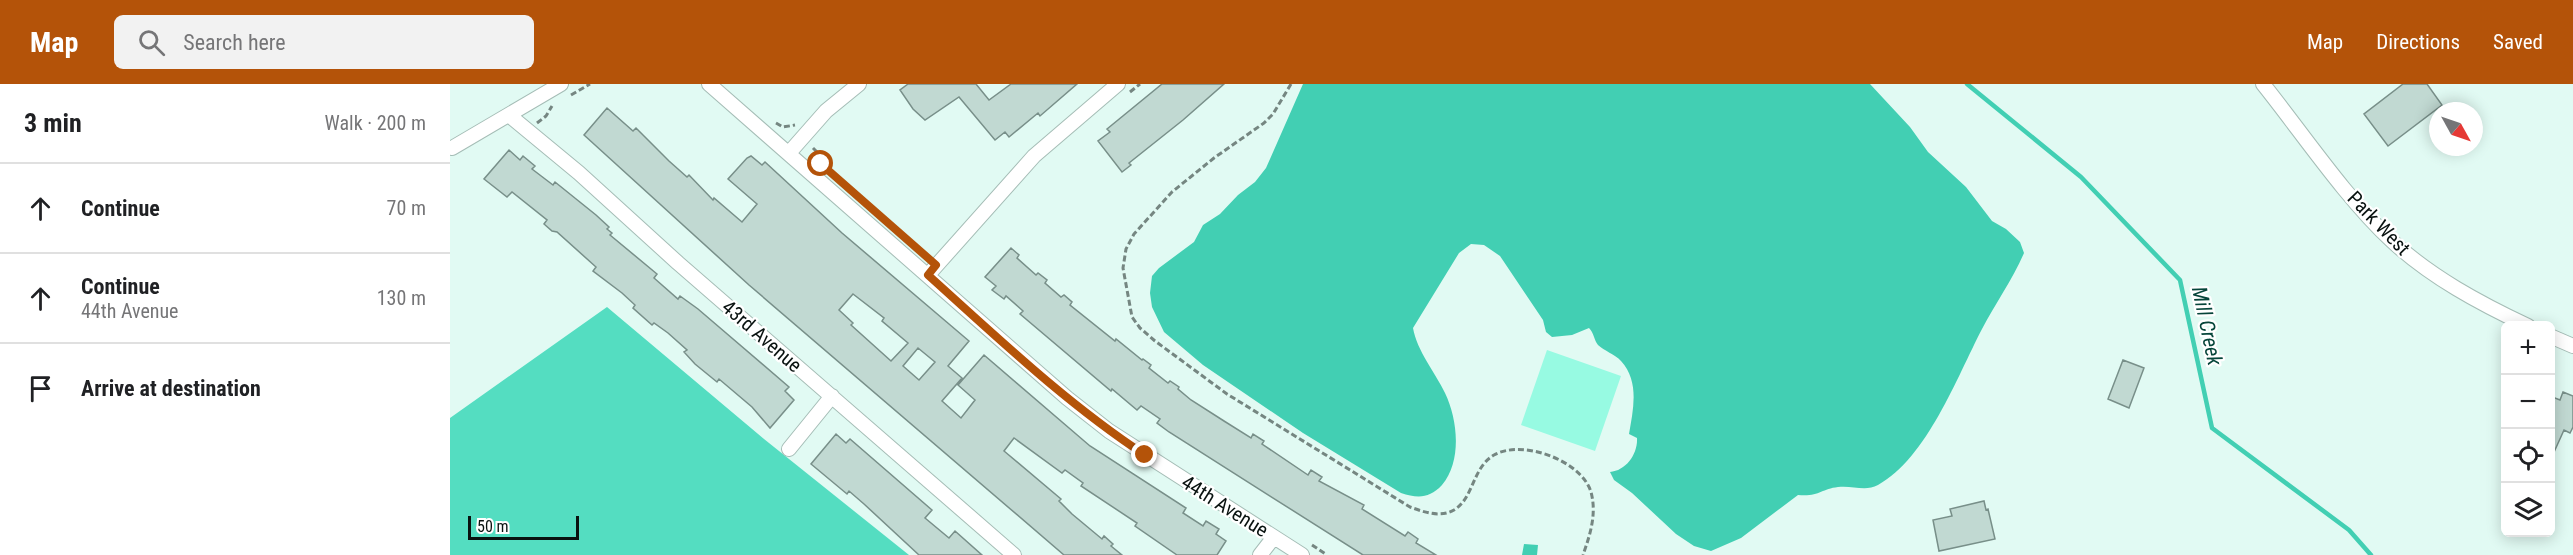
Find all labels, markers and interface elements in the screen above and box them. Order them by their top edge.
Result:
search box [114,15,534,69]
text: Map [30,26,78,59]
icon: search [135,26,168,59]
text: Search here [183,30,286,55]
text: Map [2307,30,2343,54]
text: Directions [2376,30,2460,54]
text: Saved [2493,30,2543,54]
north arrow [2429,102,2483,156]
text: 3 min [24,108,82,138]
text: Walk · 200 m [325,111,426,135]
route start [807,150,833,176]
street label: Park West [2343,186,2415,260]
icon: ahead [24,192,57,225]
text: Continue [81,196,160,221]
text: 70 m [387,196,426,220]
text: Continue [81,274,160,299]
icon: ahead [24,282,57,315]
water label: Mill Creek [2187,284,2227,368]
text: 130 m [377,286,426,310]
street label: 43rd Avenue [717,295,807,377]
text: 44th Avenue [81,299,179,323]
map controls [2501,321,2555,537]
button: + [2501,321,2555,375]
icon: arrive [24,372,57,405]
button: − [2501,375,2555,429]
text: Arrive at destination [81,376,261,401]
button: locate [2501,429,2555,483]
route end [1131,441,1157,467]
street label: 44th Avenue [1177,470,1273,542]
button: layers [2501,483,2555,537]
scale bar [468,513,579,540]
text: 50 m [477,517,509,536]

